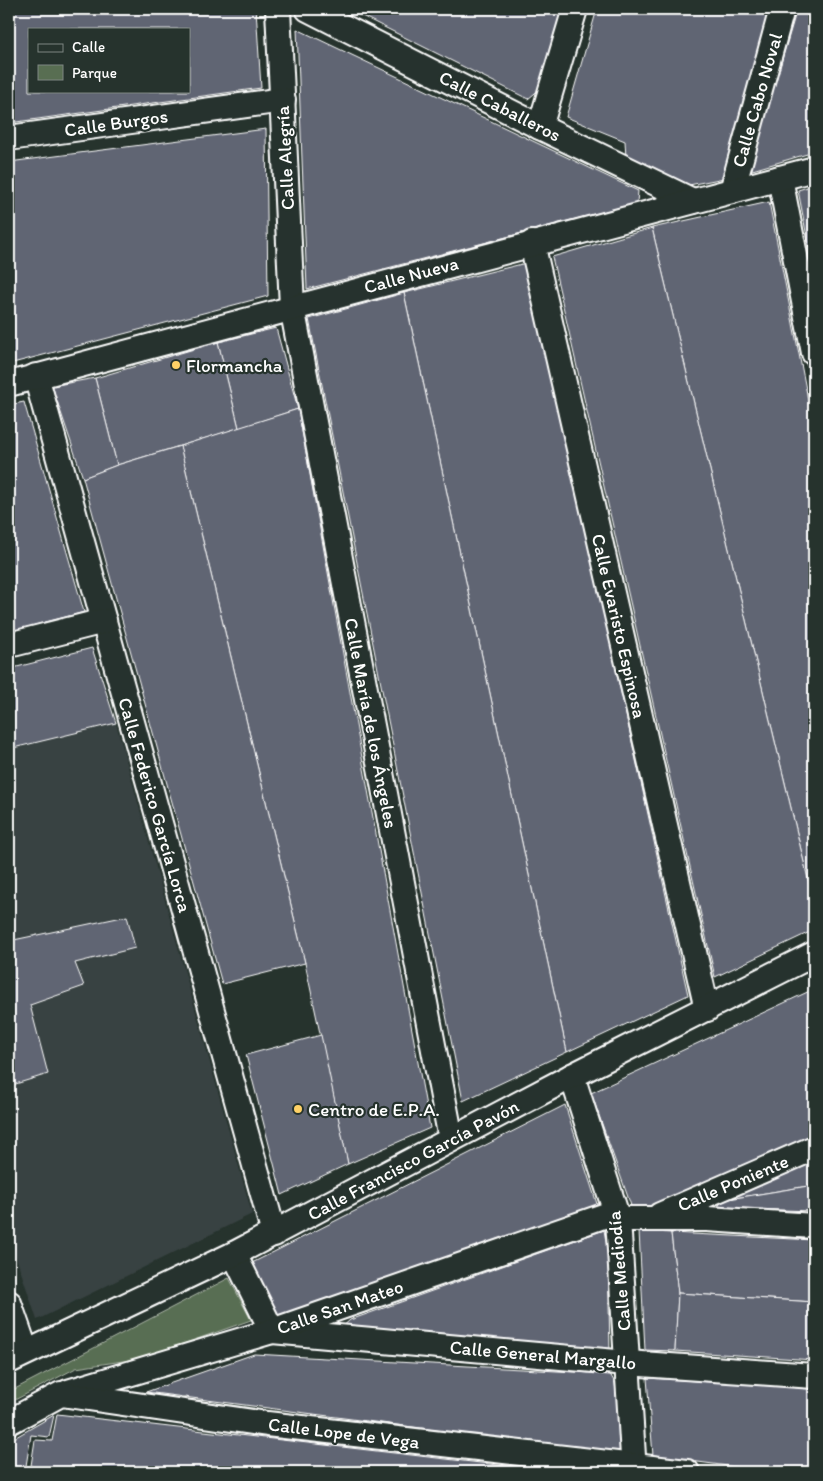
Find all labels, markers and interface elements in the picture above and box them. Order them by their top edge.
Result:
legend [28,28,190,92]
street label: Calle Cabo Noval [727,30,787,170]
text: Calle [72,38,105,56]
text: Parque [72,64,117,82]
street label: Calle Caballeros [435,65,565,147]
street label: Calle Burgos [63,104,169,142]
street label: Calle Alegría [271,105,299,211]
street label: Calle Nueva [361,251,461,299]
place label: Flormancha [186,354,283,377]
marker: Flormancha [170,359,182,371]
street label: Calle Evaristo Espinosa [587,531,651,721]
street label: Calle María de los Ángeles [339,616,403,830]
street label: Calle Federico García Lorca [113,695,197,915]
street label: Calle Francisco García Pavón [303,1094,523,1226]
place label: Centro de E.P.A. [308,1098,440,1121]
marker: Centro de E.P.A. [292,1103,304,1115]
street label: Calle Poniente [674,1149,792,1217]
street label: Calle Mediodía [602,1210,636,1332]
street label: Calle San Mateo [274,1275,406,1339]
street label: Calle General Margallo [449,1335,637,1375]
street label: Calle Lope de Vega [267,1412,421,1454]

